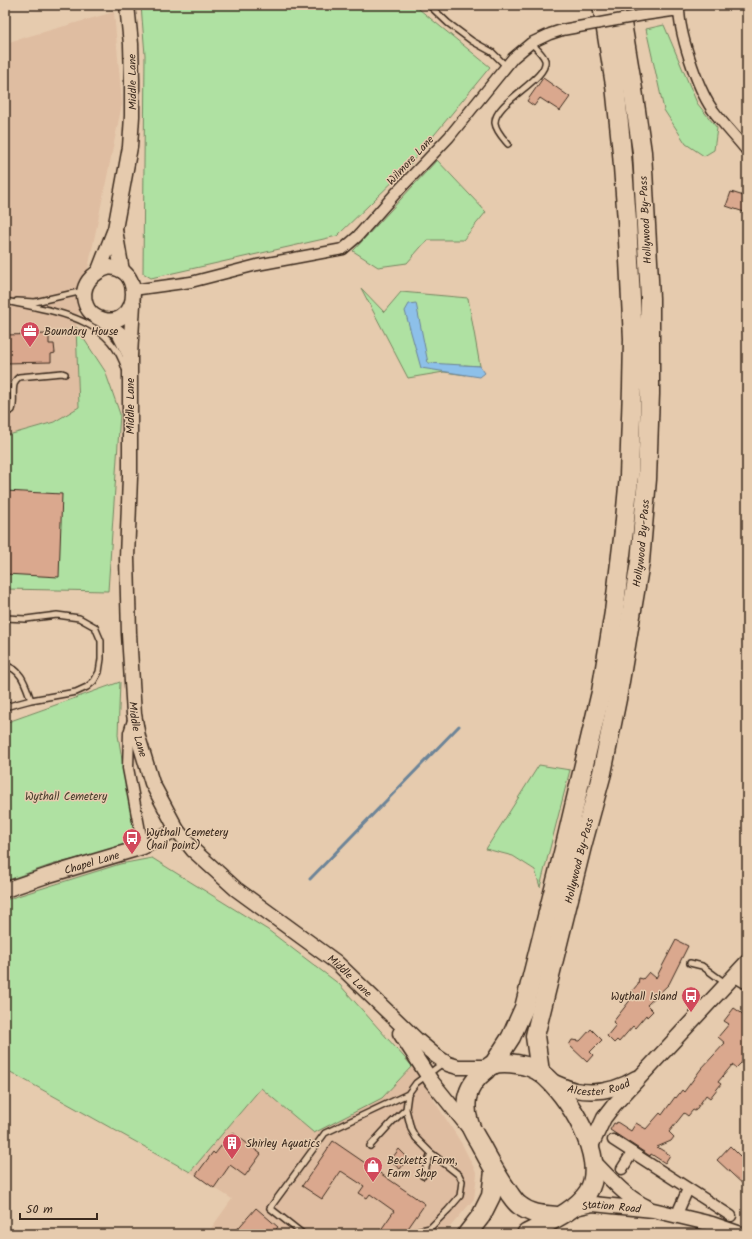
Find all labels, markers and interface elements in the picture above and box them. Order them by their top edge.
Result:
street label: Middle Lane [124,54,142,110]
street label: Wilmore Lane [383,132,439,190]
street label: Hollywood By-Pass [635,175,657,264]
office icon: Boundary House [19,320,41,348]
place label: Boundary House [44,323,118,341]
street label: Middle Lane [122,378,140,434]
street label: Hollywood By-Pass [628,498,655,589]
street label: Middle Lane [123,701,152,760]
park label: Wythall Cemetery [25,788,108,806]
street label: Hollywood By-Pass [560,816,599,906]
place label: Wythall Cemetery (hail point) [146,824,229,855]
bus stop icon: Wythall Cemetery (hail point) [121,827,143,855]
street label: Chapel Lane [62,846,122,880]
street label: Middle Lane [323,950,376,1002]
bus stop icon: Wythall Island [680,985,702,1013]
place label: Wythall Island [611,988,677,1006]
street label: Alcester Road [565,1075,634,1102]
building icon: Shirley Aquatics [221,1132,243,1160]
place label: Shirley Aquatics [246,1135,320,1153]
place label: Becketts Farm, Farm Shop [387,1152,457,1183]
shop icon: Becketts Farm, Farm Shop [362,1155,384,1183]
scale bar [20,1195,97,1221]
street label: Station Road [580,1196,642,1219]
text: 50 m [26,1200,53,1219]

